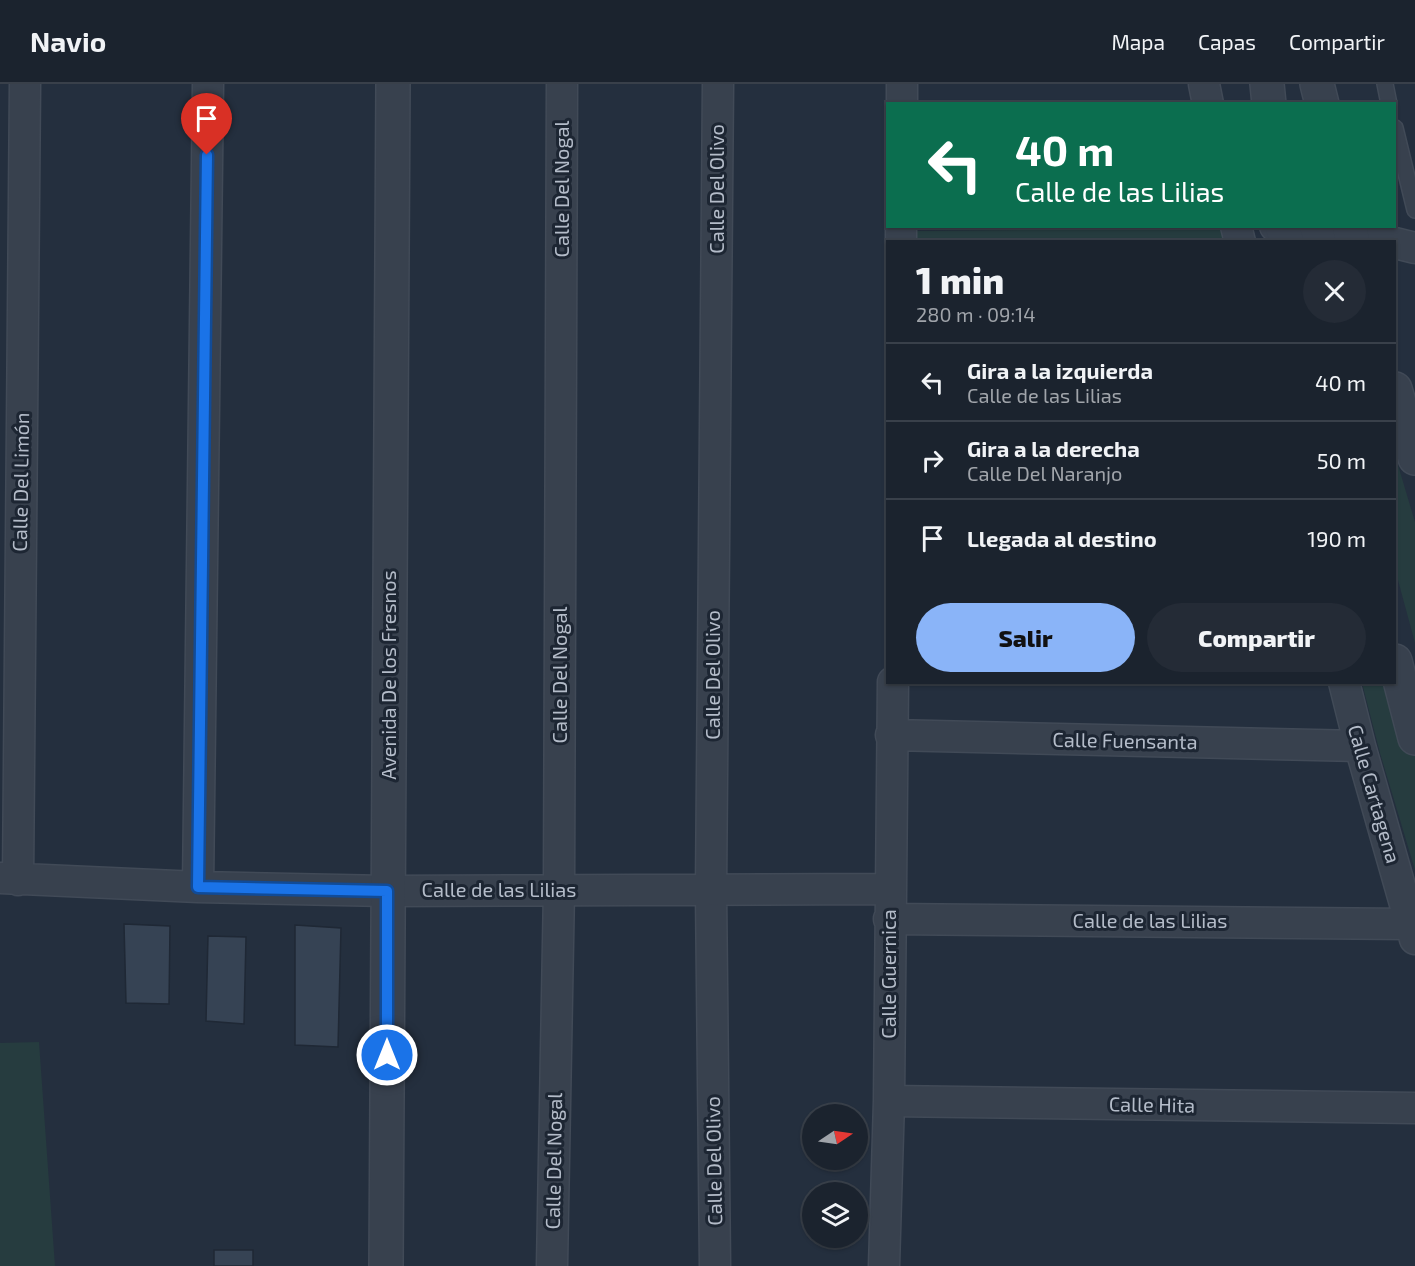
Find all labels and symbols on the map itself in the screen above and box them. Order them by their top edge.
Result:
pin [181,93,232,155]
street label: Calle Del Nogal [549,121,573,257]
street label: Calle Del Olivo [704,124,728,254]
street label: Calle Del Limón [7,412,33,552]
street label: Avenida De los Fresnos [376,570,400,780]
street label: Calle Del Nogal [547,607,571,743]
street label: Calle Del Olivo [700,610,724,740]
street label: Calle Cartagena [1344,722,1406,866]
street label: Calle Fuensanta [1052,727,1198,753]
street label: Calle de las Lilias [422,877,576,901]
street label: Calle de las Lilias [1073,908,1227,932]
street label: Calle Guernica [876,909,900,1039]
position arrow [355,1023,419,1087]
street label: Calle Hita [1109,1091,1195,1117]
street label: Calle Del Nogal [540,1092,566,1230]
street label: Calle Del Olivo [700,1096,726,1226]
north arrow [802,1104,868,1170]

